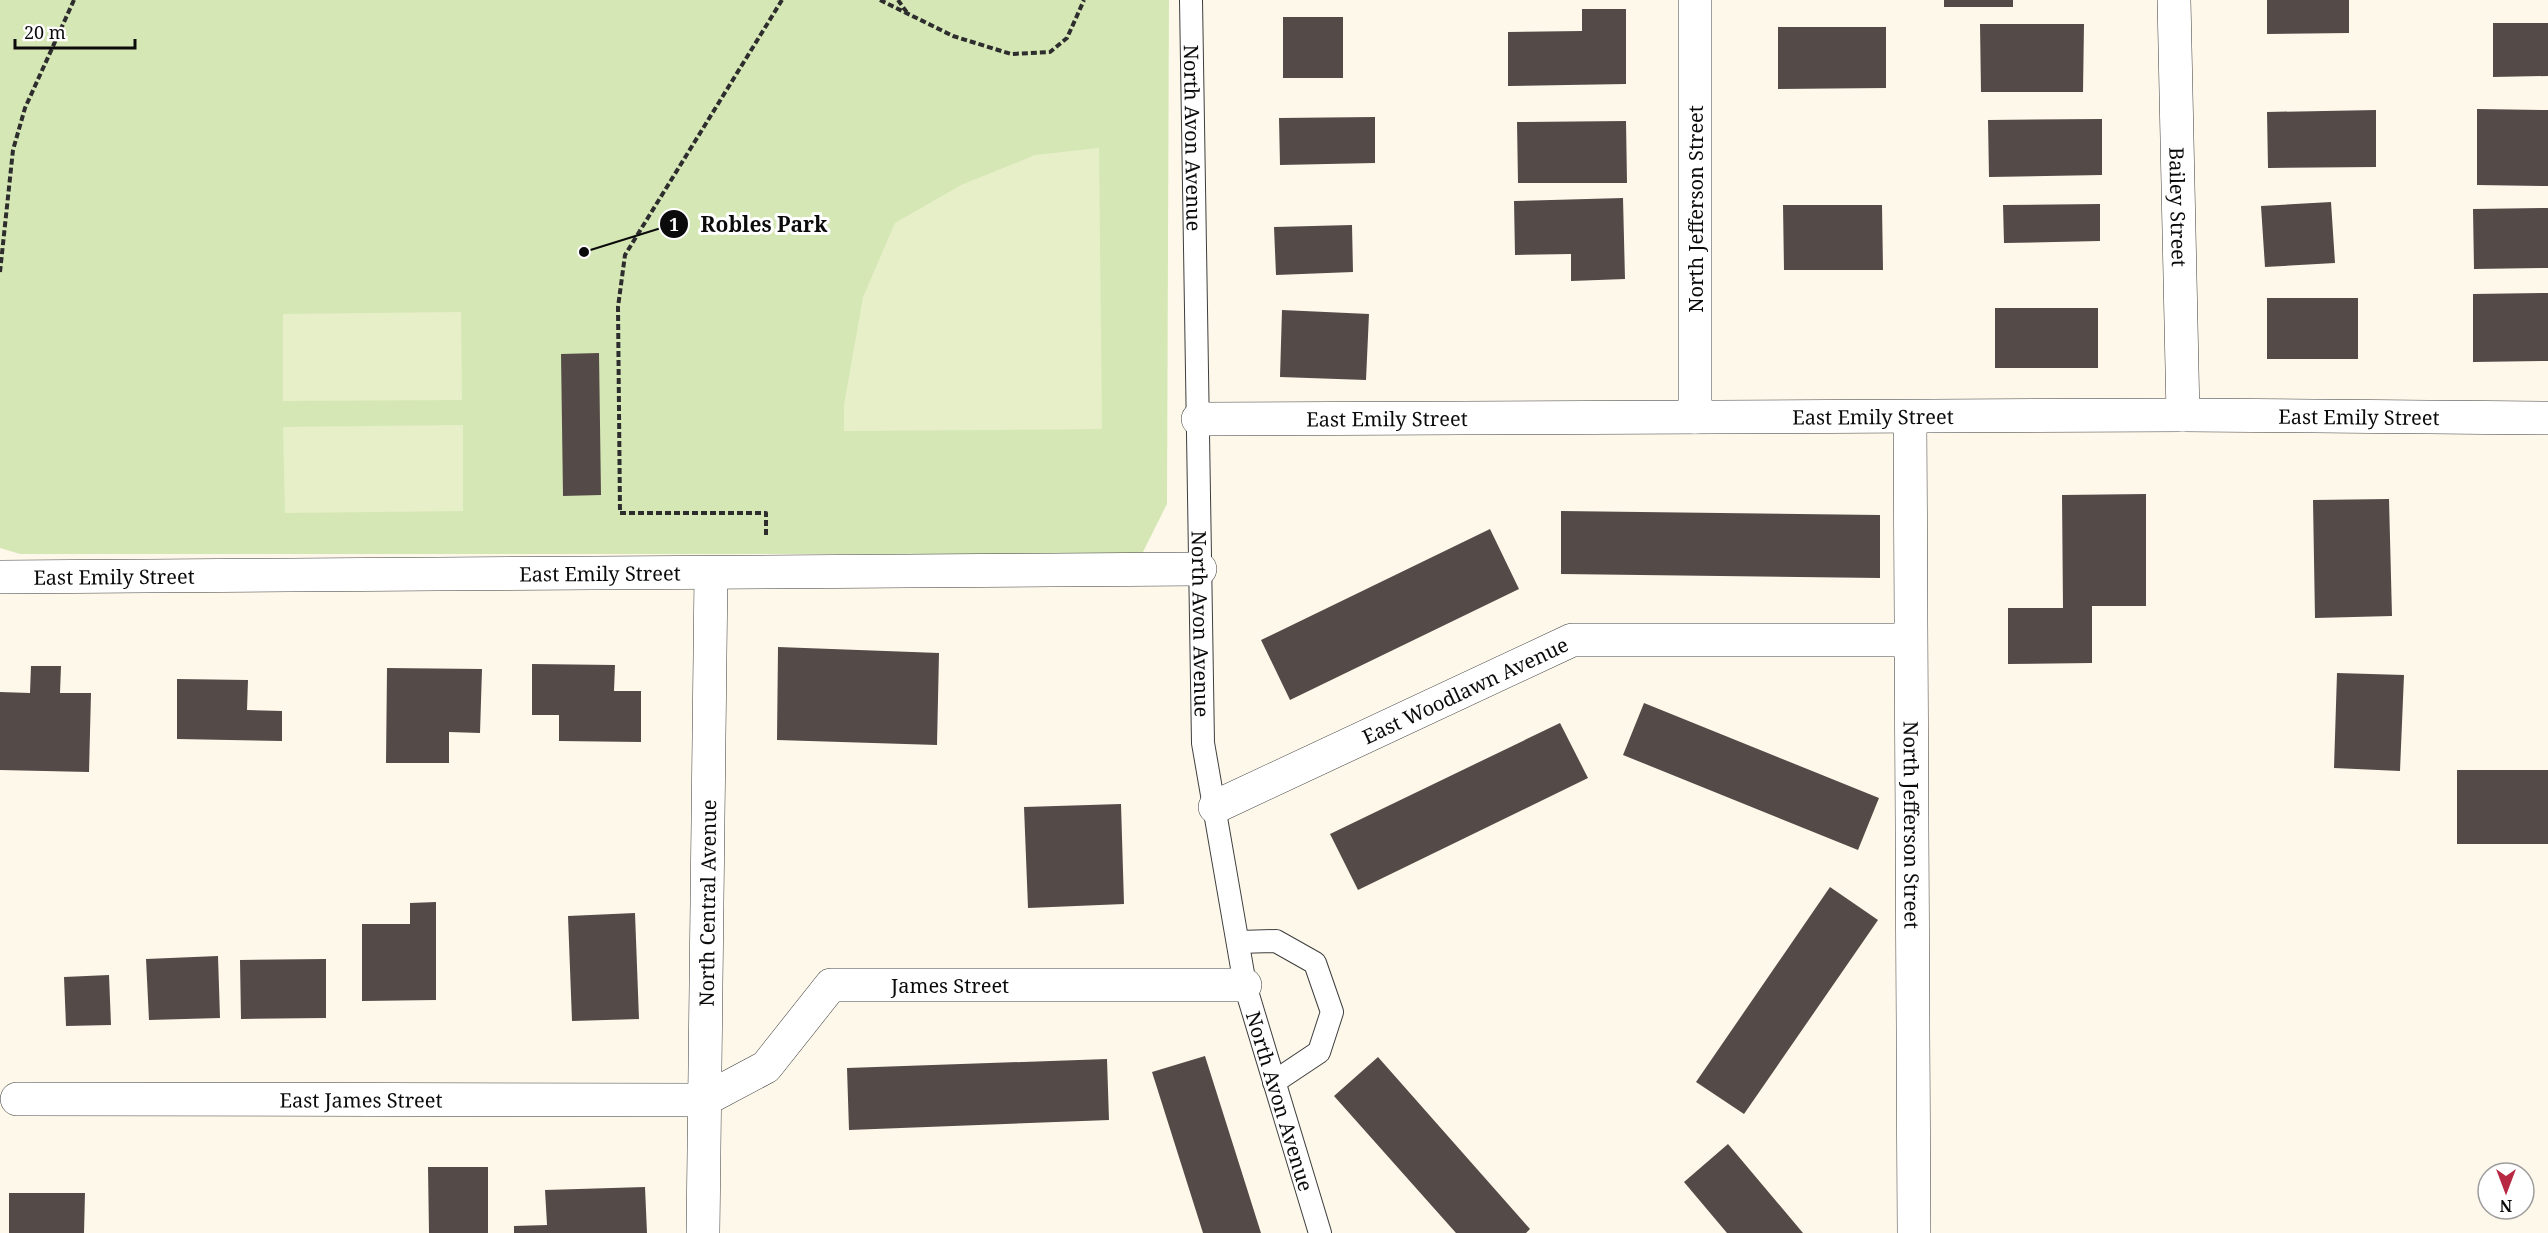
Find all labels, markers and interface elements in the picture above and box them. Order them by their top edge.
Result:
scale bar [15,12,135,50]
text: 20 m [24,20,66,44]
street label: North Avon Avenue [1178,44,1208,232]
street label: North Jefferson Street [1682,105,1709,313]
street label: Bailey Street [2164,147,2193,267]
callout: Robles Park [659,205,840,244]
text: Robles Park [701,210,828,238]
text: 1 [669,212,679,236]
street label: East Emily Street [1792,402,1954,430]
street label: East Emily Street [2278,402,2440,431]
street label: East Emily Street [1306,404,1468,432]
street label: North Avon Avenue [1186,530,1216,718]
street label: East Emily Street [519,559,681,587]
street label: East Emily Street [33,562,195,590]
street label: East Woodlawn Avenue [1358,630,1572,750]
street label: North Jefferson Street [1898,721,1926,929]
street label: North Central Avenue [692,799,722,1007]
street label: James Street [890,972,1009,999]
street label: North Avon Avenue [1240,1008,1320,1194]
street label: East James Street [279,1086,443,1113]
north arrow [2476,1161,2536,1221]
text: N [2499,1195,2512,1217]

